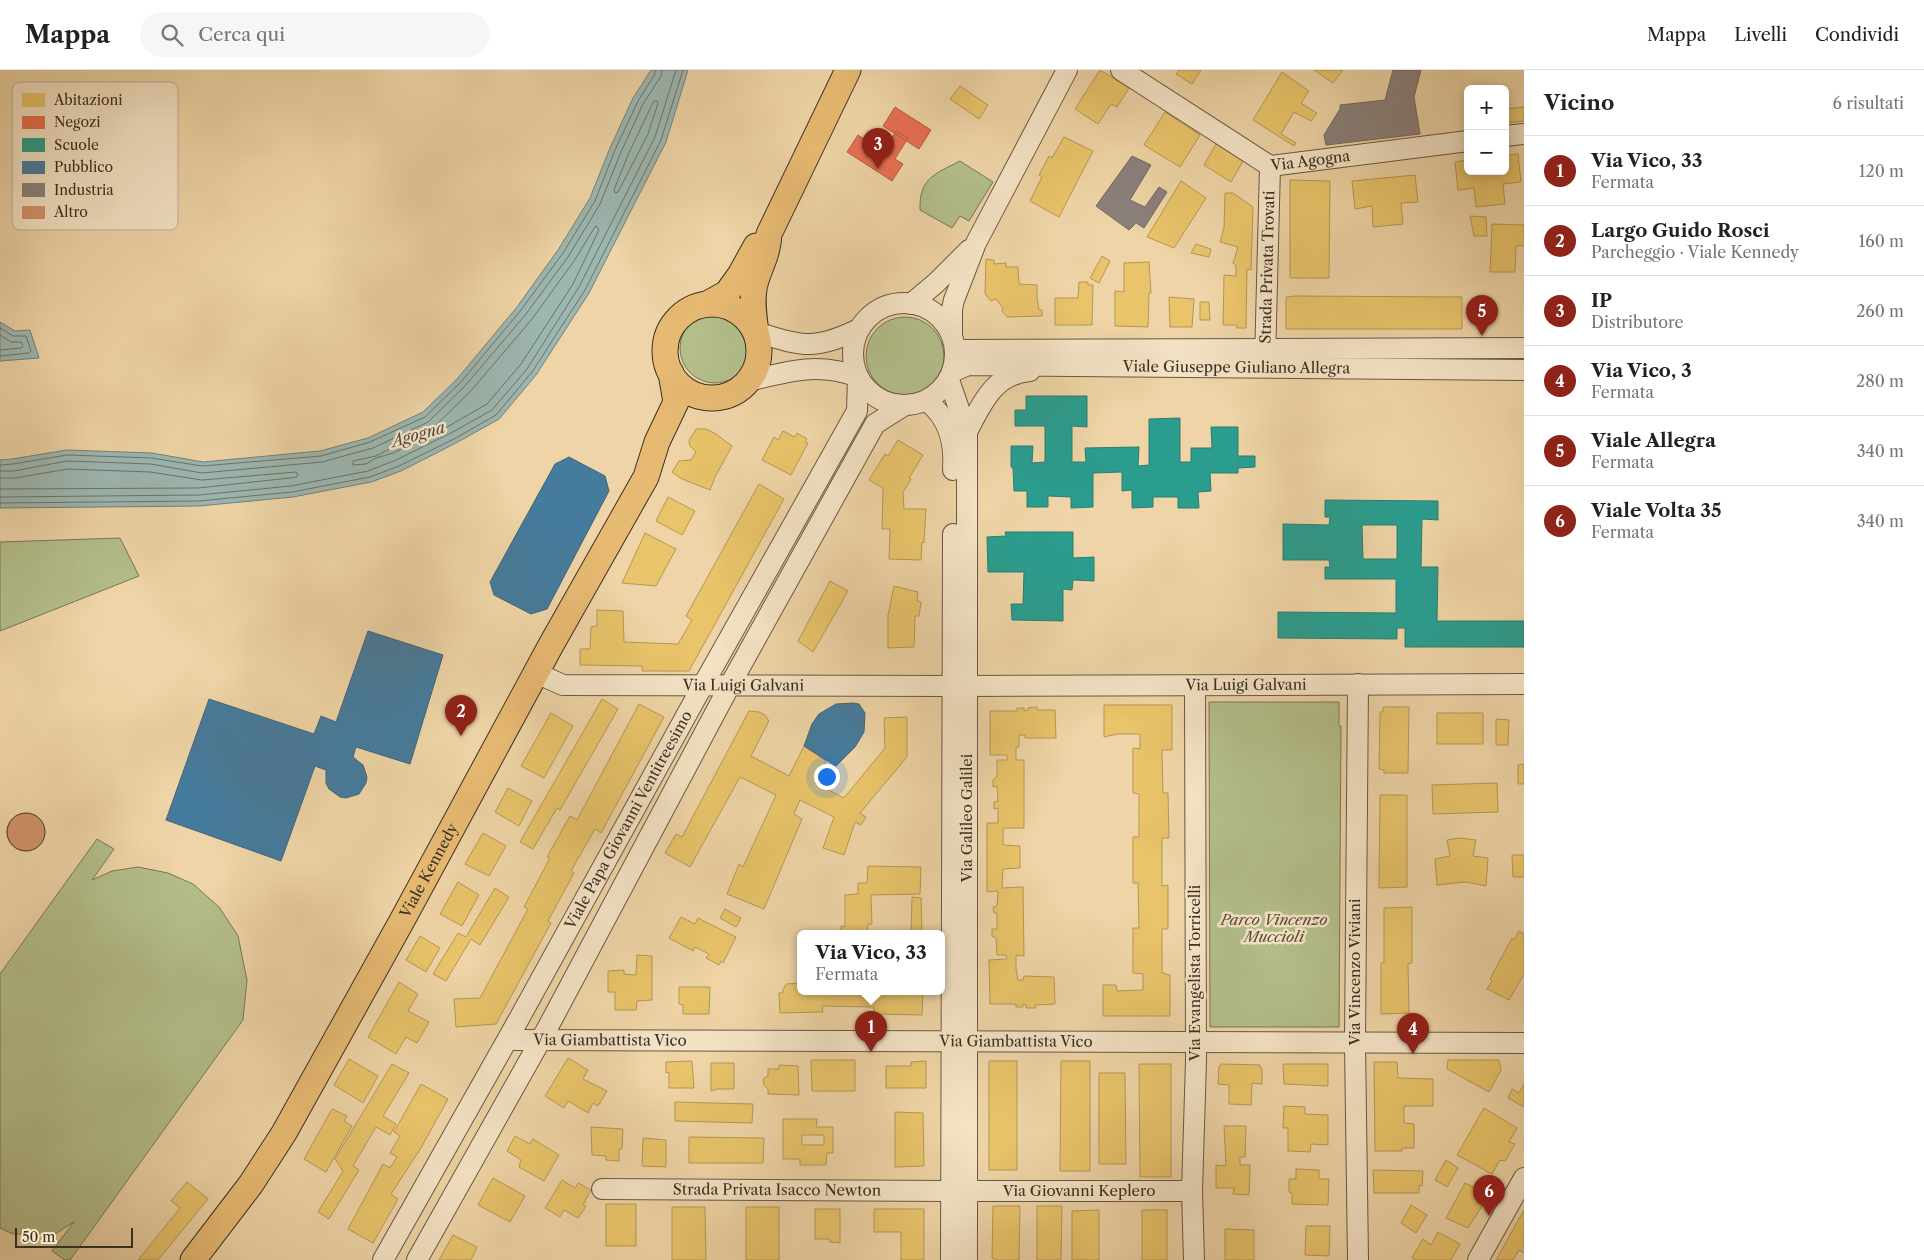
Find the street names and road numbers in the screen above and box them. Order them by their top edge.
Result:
street label: Via Agogna [1269,146,1351,175]
street label: Strada Privata Trovati [1255,190,1278,344]
street label: Viale Giuseppe Giuliano Allegra [1122,356,1350,377]
street label: Via Luigi Galvani [682,675,805,695]
street label: Via Luigi Galvani [1184,675,1307,694]
street label: Viale Papa Giovanni Ventitreesimo [560,707,696,933]
street label: Via Galileo Galilei [957,753,976,883]
street label: Viale Kennedy [395,820,462,922]
street label: Via Evangelista Torricelli [1185,884,1204,1062]
street label: Via Vincenzo Viviani [1345,898,1364,1047]
street label: Via Giambattista Vico [532,1030,687,1050]
street label: Via Giambattista Vico [938,1031,1093,1051]
street label: Strada Privata Isacco Newton [673,1179,882,1200]
street label: Via Giovanni Keplero [1002,1181,1155,1200]

